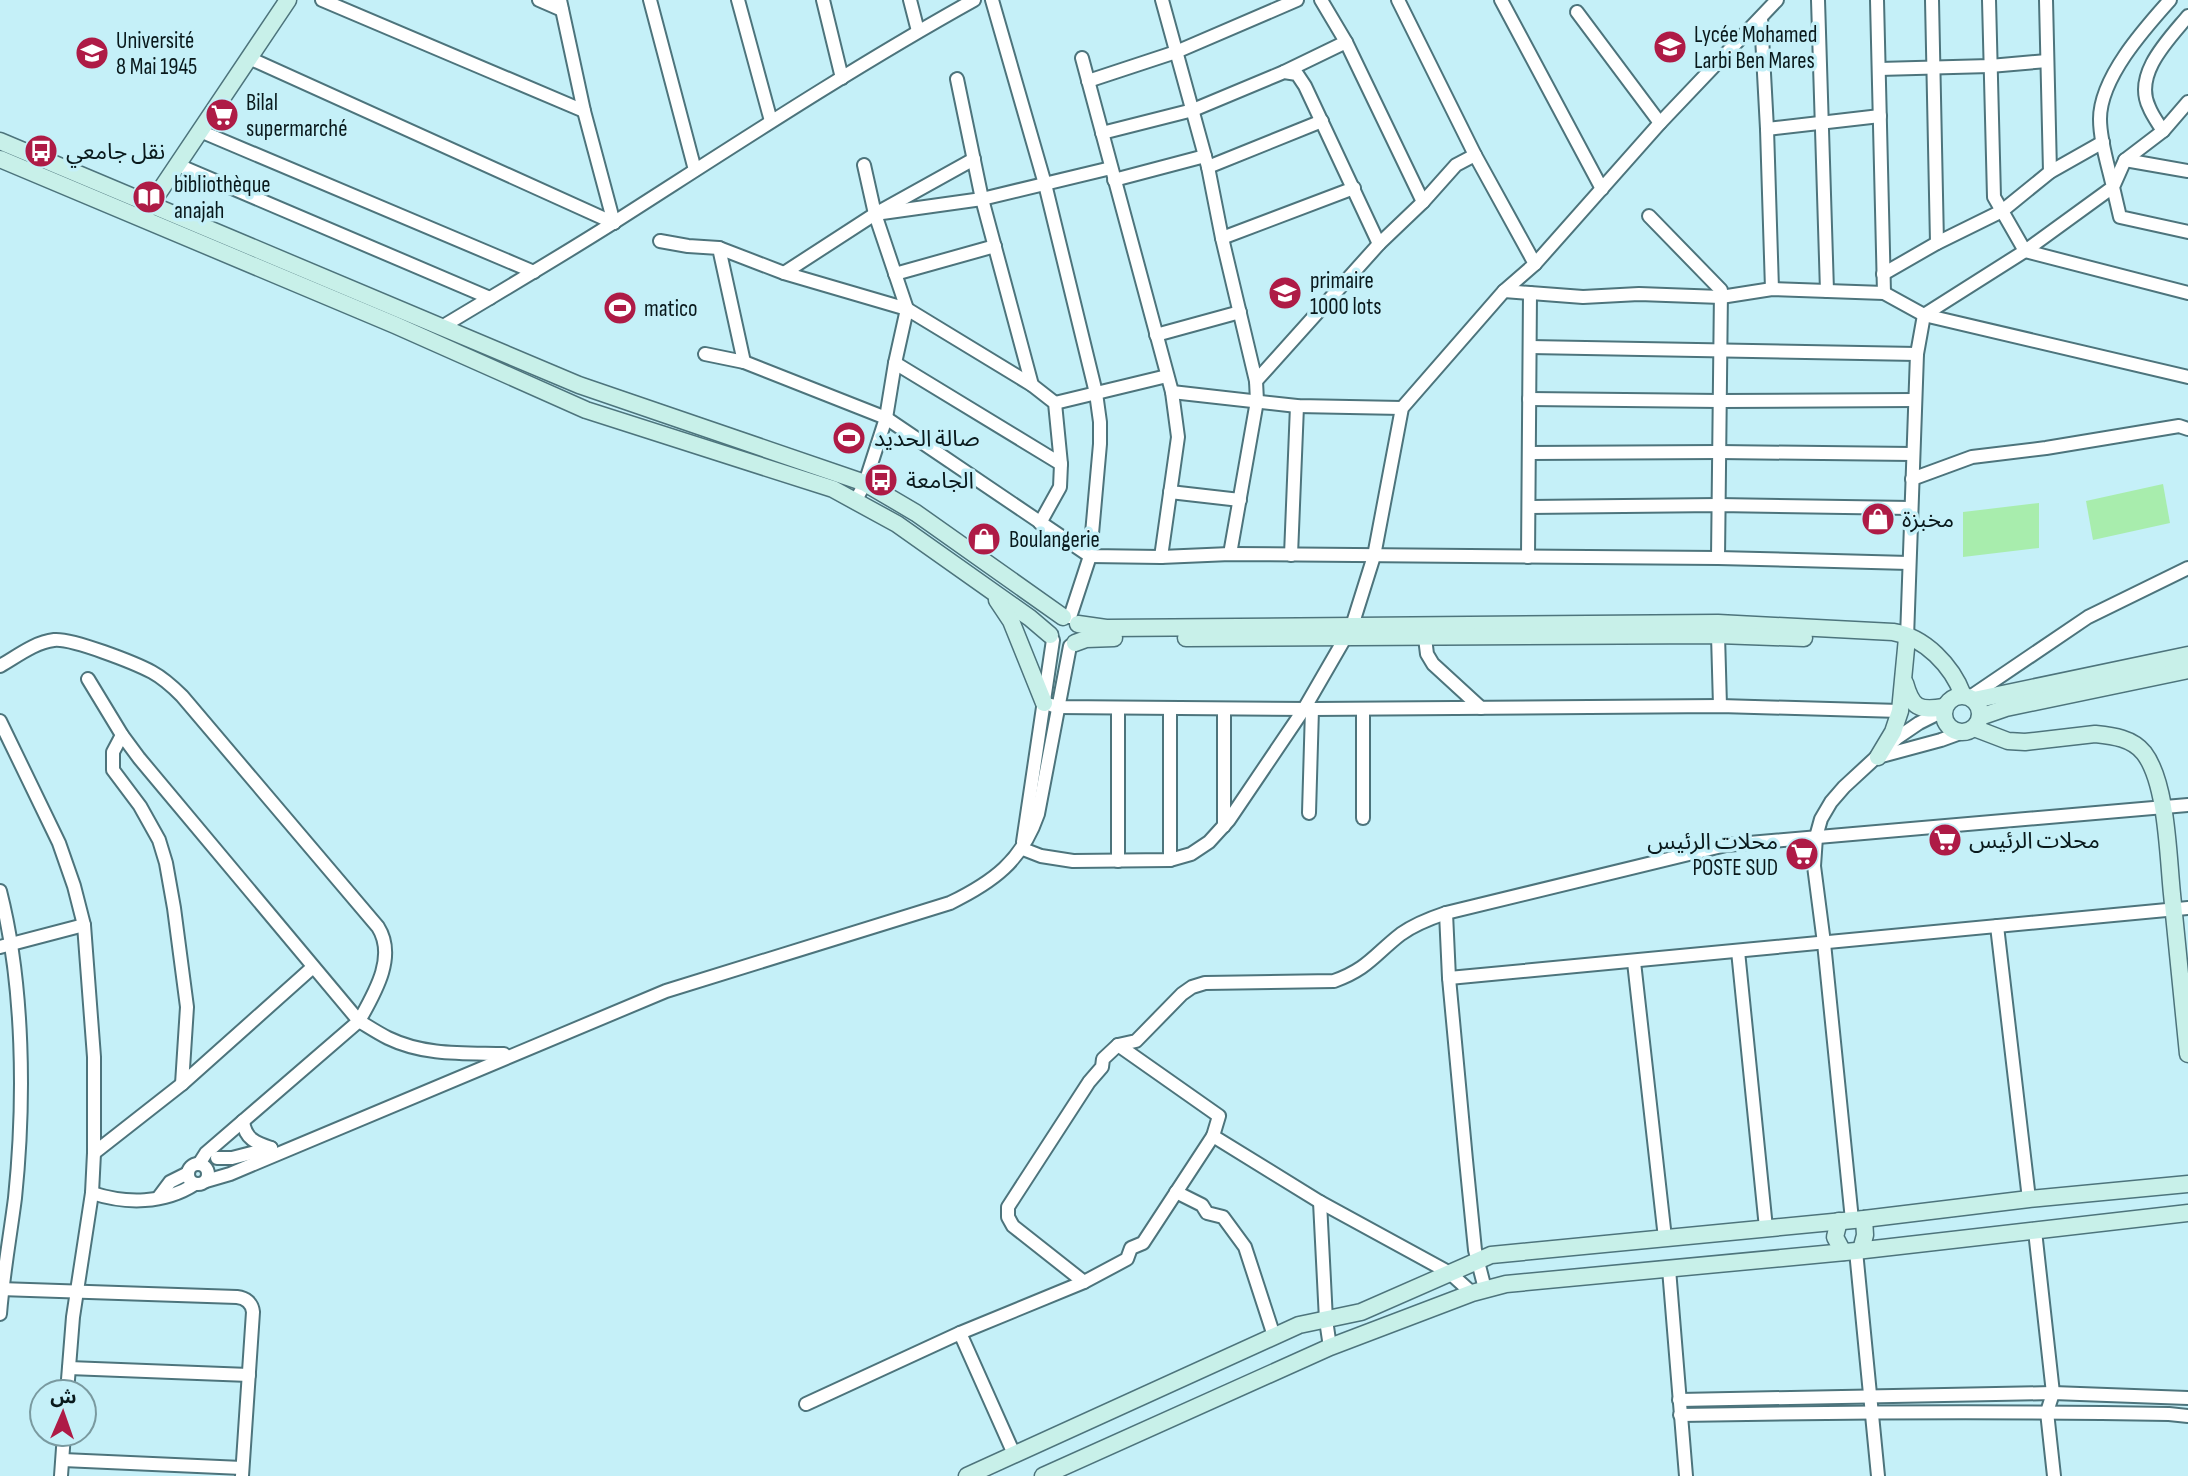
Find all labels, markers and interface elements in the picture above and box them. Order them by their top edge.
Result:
place label: Lycée Mohamed Larbi Ben Mares [1694,21,1817,75]
place label: Université 8 Mai 1945 [116,27,197,81]
school or university icon: Lycée Mohamed Larbi Ben Mares [1651,28,1689,66]
school or university icon: Université 8 Mai 1945 [73,34,111,72]
place label: Bilal supermarché [246,89,347,143]
supermarket icon: Bilal supermarché [203,96,241,134]
bus stop icon: نقل جامعي [22,132,60,170]
place label: نقل جامعي [66,138,165,168]
place label: bibliothèque anajah [174,171,271,225]
library icon: bibliothèque anajah [130,178,168,216]
place label: primaire 1000 lots [1310,267,1381,321]
school or university icon: primaire 1000 lots [1266,274,1304,312]
sports icon: matico [601,289,639,327]
place label: matico [644,295,698,323]
sports icon: صالة الحديد [830,419,868,457]
place label: صالة الحديد [874,425,980,453]
bus stop icon: الجامعة [862,461,900,499]
place label: الجامعة [906,467,974,495]
shop icon: مخبزة [1859,500,1897,538]
place label: مخبزة [1902,506,1954,534]
shop icon: Boulangerie [965,520,1003,558]
place label: Boulangerie [1009,526,1100,554]
supermarket icon: محلات الرئيس [1926,821,1964,859]
place label: محلات الرئيس [1969,827,2100,855]
place label: محلات الرئيس POSTE SUD [1647,828,1778,882]
supermarket icon: محلات الرئيس POSTE SUD [1783,835,1821,873]
north arrow [28,1378,98,1448]
text: ش [50,1386,77,1409]

